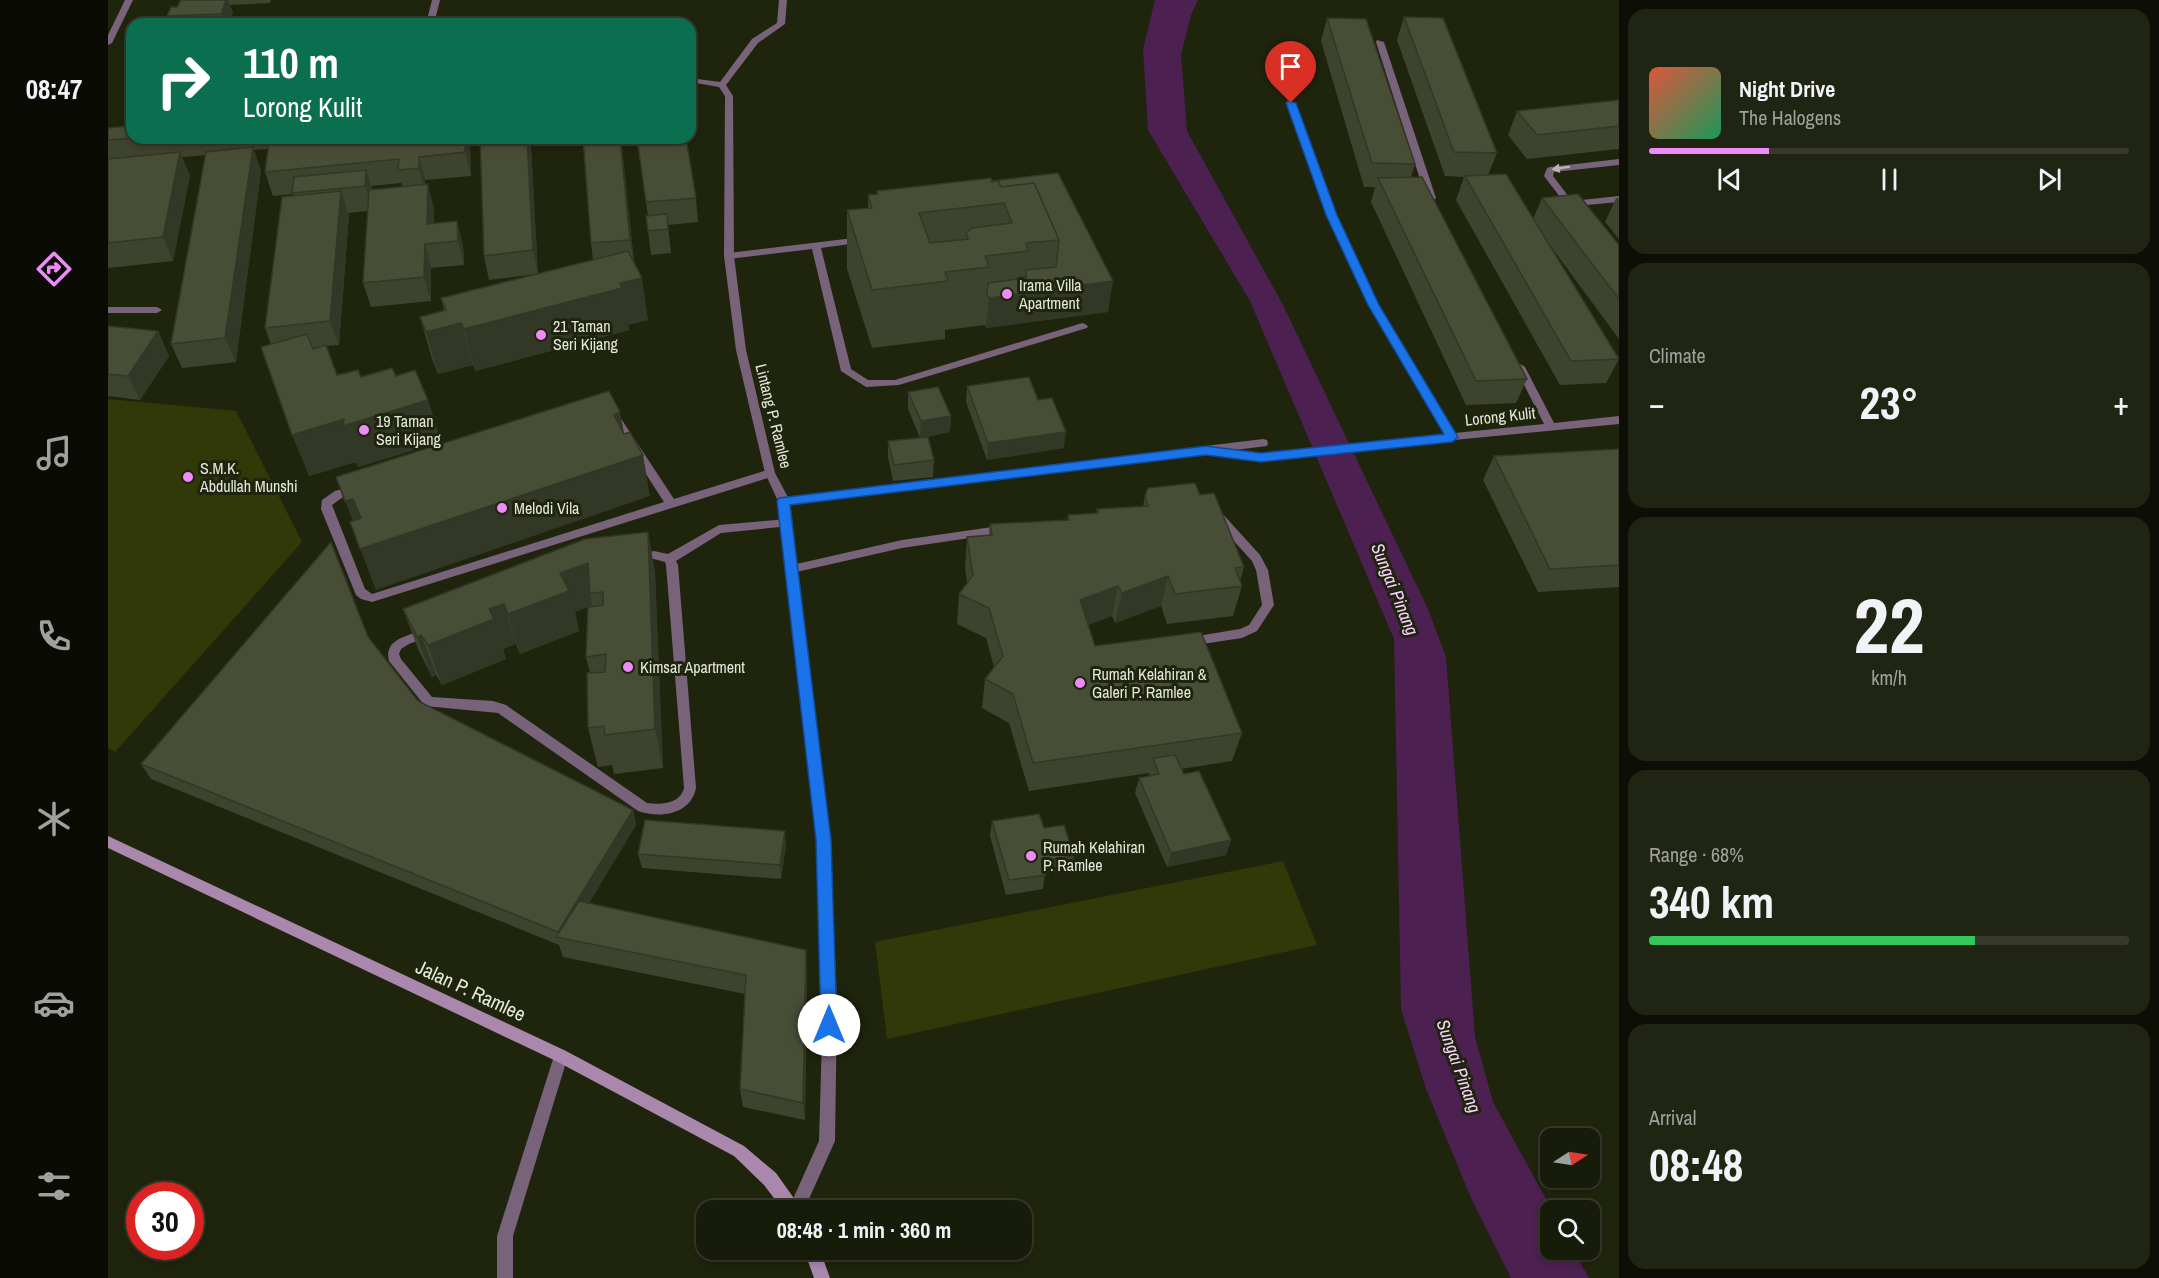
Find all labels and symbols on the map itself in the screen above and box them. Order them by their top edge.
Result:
pin [1265,41,1316,103]
one-way arrow [1551,164,1570,173]
place label: Irama Villa Apartment [1018,274,1082,314]
marker: Irama Villa Apartment [1000,287,1014,301]
place label: 21 Taman Seri Kijang [553,315,619,355]
marker: 21 Taman Seri Kijang [534,328,548,342]
street label: Lintang P. Ramlee [750,361,798,471]
street label: Lorong Kulit [1464,401,1537,431]
place label: 19 Taman Seri Kijang [376,410,442,450]
marker: 19 Taman Seri Kijang [357,423,371,437]
place label: S.M.K. Abdullah Munshi [199,457,298,497]
marker: S.M.K. Abdullah Munshi [181,470,195,484]
place label: Melodi Vila [514,497,580,519]
marker: Melodi Vila [495,501,509,515]
water label: Sungai Pinang [1365,539,1425,639]
place label: Kimsar Apartment [640,656,745,678]
marker: Kimsar Apartment [621,660,635,674]
place label: Rumah Kelahiran & Galeri P. Ramlee [1092,663,1207,703]
marker: Rumah Kelahiran & Galeri P. Ramlee [1073,676,1087,690]
place label: Rumah Kelahiran P. Ramlee [1043,836,1145,876]
marker: Rumah Kelahiran P. Ramlee [1024,849,1038,863]
street label: Jalan P. Ramlee [412,953,530,1027]
position arrow [797,993,861,1057]
water label: Sungai Pinang [1431,1016,1487,1116]
north arrow [1540,1128,1600,1188]
speed limit sign: 30 [126,1182,204,1260]

